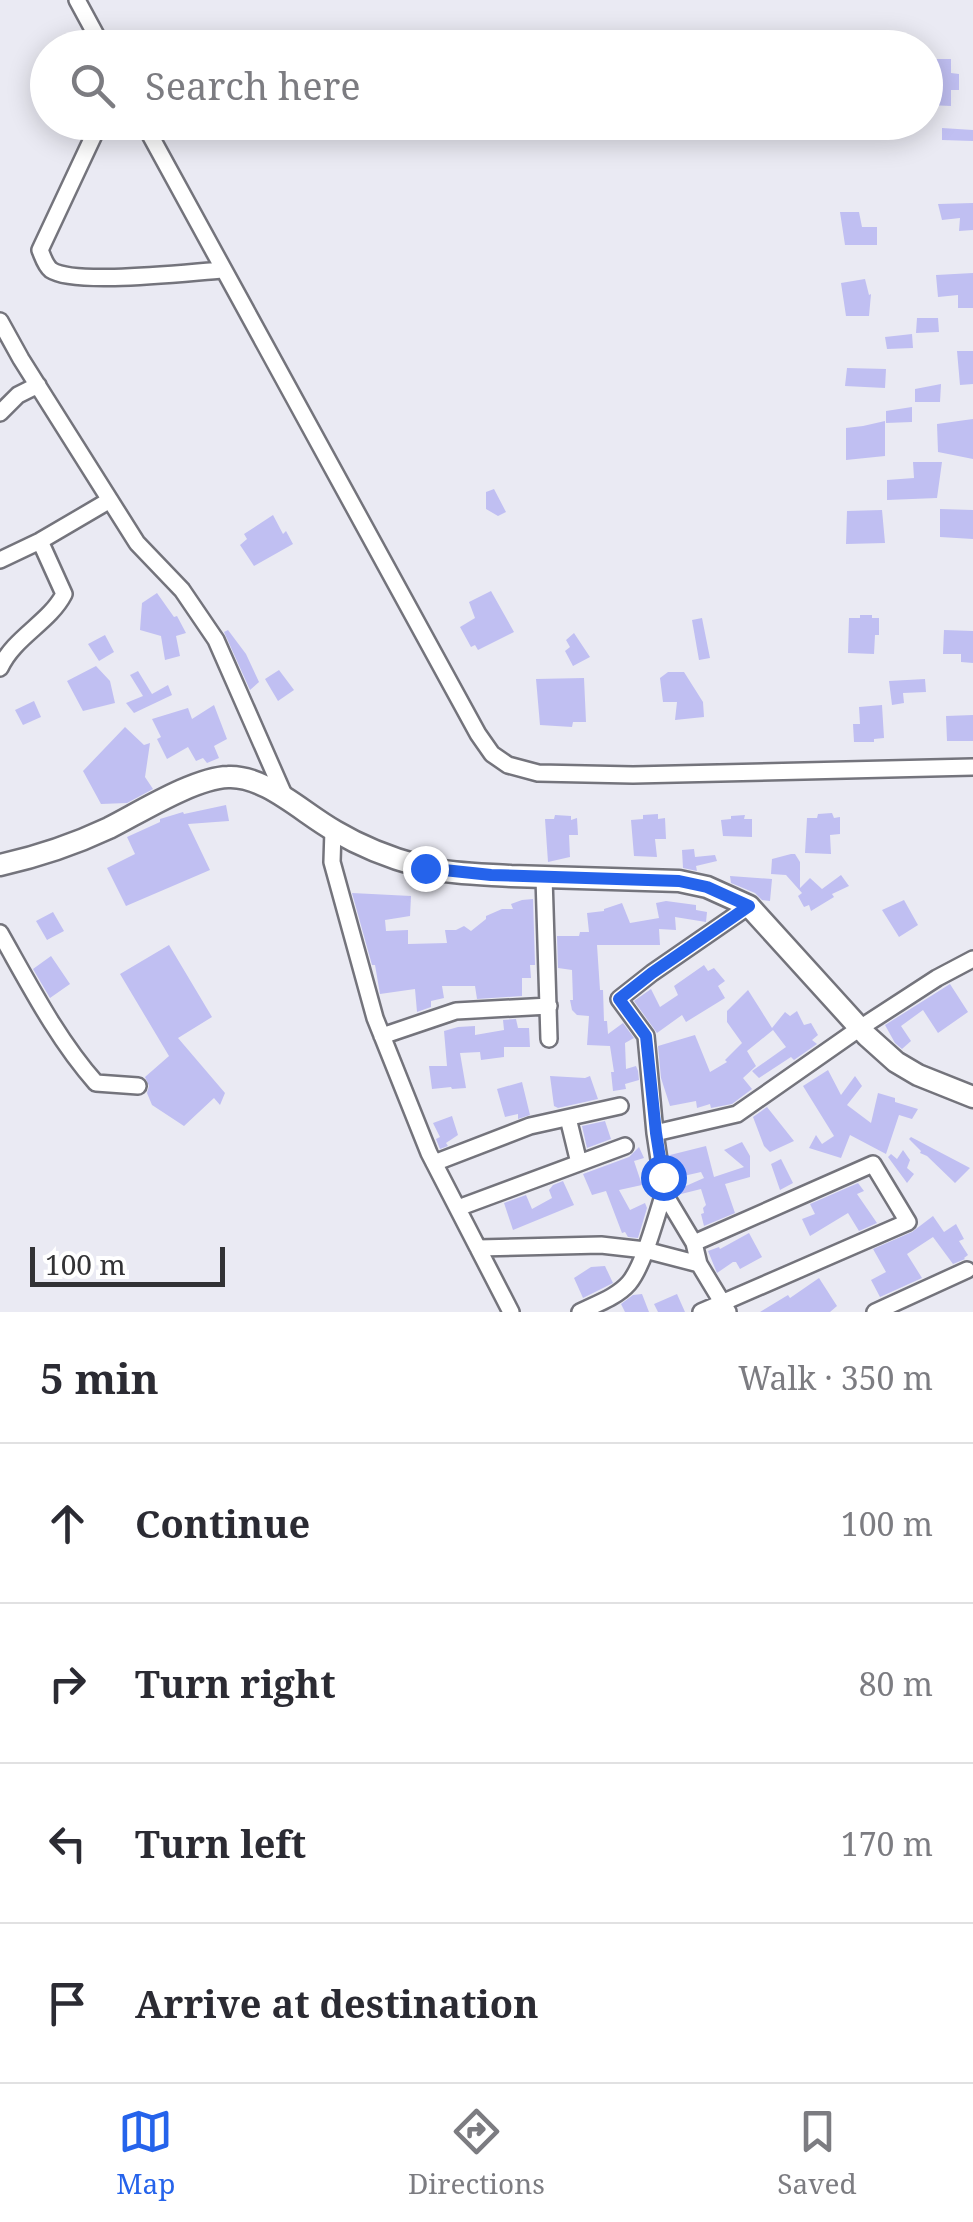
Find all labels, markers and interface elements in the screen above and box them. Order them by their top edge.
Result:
search box [30,30,943,140]
icon: search [65,58,120,113]
text: Search here [145,59,361,111]
route end [403,846,449,892]
route start [641,1155,687,1201]
scale bar [30,1242,225,1286]
text: 100 m [45,1245,126,1283]
text: 5 min [40,1349,159,1406]
text: Walk · 350 m [738,1356,933,1399]
icon: ahead [40,1496,95,1551]
text: Continue [135,1497,310,1549]
text: 100 m [841,1502,933,1545]
icon: right [40,1656,95,1711]
text: Turn right [135,1657,336,1709]
text: 80 m [859,1662,933,1705]
icon: left [40,1816,95,1871]
text: Turn left [135,1817,306,1869]
text: 170 m [841,1822,933,1865]
icon: arrive [40,1976,95,2031]
text: Arrive at destination [135,1977,539,2029]
tab: Map [116,2104,175,2202]
tab: Directions [408,2104,545,2202]
tab: Saved [777,2104,857,2202]

